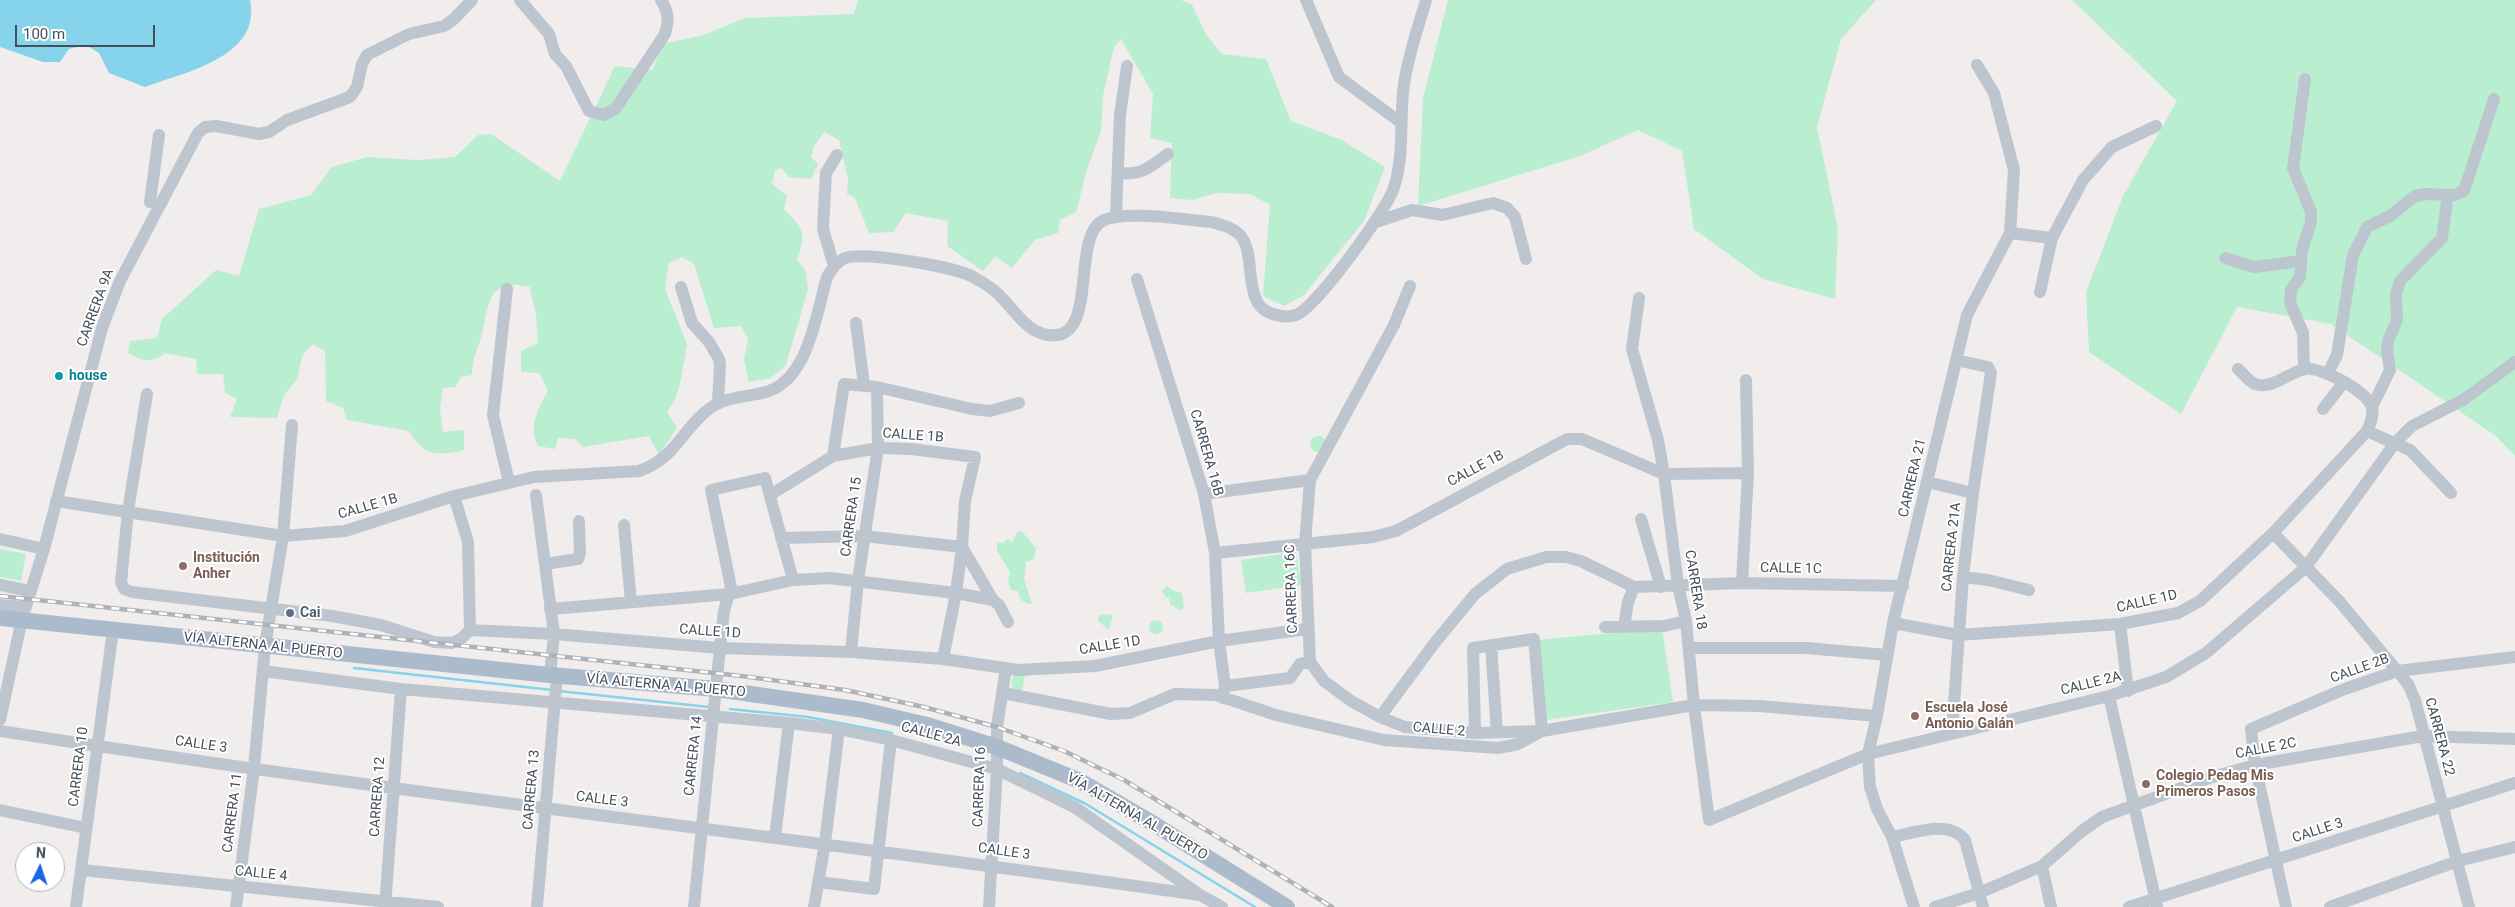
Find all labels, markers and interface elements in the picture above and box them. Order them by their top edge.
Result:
scale bar [18,15,158,47]
text: 100 m [23,25,65,43]
street label: CARRERA 9A [74,267,118,349]
place label: house [69,368,107,384]
marker: house [53,370,65,382]
street label: CARRERA 16B [1186,408,1226,498]
street label: CALLE 1B [882,425,944,447]
street label: CARRERA 21 [1896,437,1930,519]
street label: CALLE 1B [1445,447,1507,491]
street label: CARRERA 15 [838,476,866,558]
street label: CALLE 1B [336,490,400,524]
street label: CARRERA 21A [1939,502,1965,592]
street label: CARRERA 16C [1282,544,1302,634]
street label: CARRERA 18 [1680,549,1710,631]
place label: Institución Anher [193,550,260,582]
marker: Institución Anher [177,560,189,572]
street label: CALLE 1C [1760,560,1822,578]
street label: CALLE 1D [2115,587,2179,617]
place label: Cai [300,605,320,621]
marker: Cai [284,607,296,619]
street label: CALLE 1D [679,621,741,643]
street label: VÍA ALTERNA AL PUERTO [183,629,343,663]
street label: CALLE 1D [1078,633,1142,659]
street label: CALLE 2B [2328,651,2392,687]
street label: CALLE 2A [2059,668,2123,700]
street label: VÍA ALTERNA AL PUERTO [586,671,746,701]
street label: CARRERA 22 [2420,696,2458,778]
place label: Escuela José Antonio Galán [1925,700,2014,732]
marker: Escuela José Antonio Galán [1909,710,1921,722]
street label: CARRERA 14 [681,715,707,797]
street label: CALLE 2A [899,719,963,751]
street label: CALLE 2 [1412,719,1466,741]
street label: CARRERA 10 [66,726,92,808]
street label: CALLE 3 [174,733,228,757]
street label: CALLE 2C [2234,735,2298,763]
street label: CARRERA 16 [970,747,990,827]
street label: CARRERA 13 [520,749,544,831]
street label: CARRERA 12 [367,756,389,838]
place label: Colegio Pedag Mis Primeros Pasos [2156,768,2274,800]
street label: VÍA ALTERNA AL PUERTO [1064,770,1210,864]
street label: CARRERA 11 [220,772,246,854]
marker: Colegio Pedag Mis Primeros Pasos [2140,778,2152,790]
street label: CALLE 3 [575,788,629,812]
street label: CALLE 3 [2290,815,2346,847]
street label: CALLE 3 [977,840,1031,864]
north arrow [15,842,65,892]
text: N [35,845,46,861]
street label: CALLE 4 [234,863,288,885]

